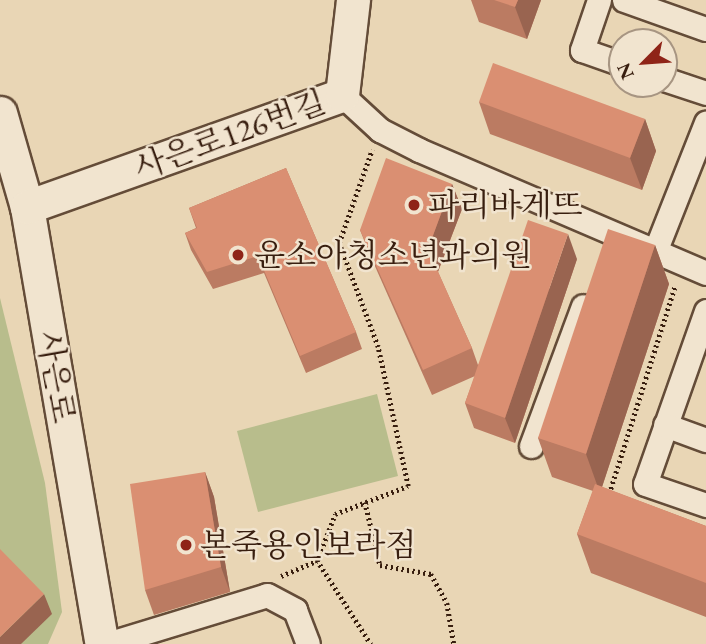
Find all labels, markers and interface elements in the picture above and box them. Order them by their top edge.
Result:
north arrow [608,28,678,98]
text: N [611,59,640,83]
street label: 사은로126번길 [129,83,331,187]
place label: 파리바게뜨 [428,186,583,224]
marker: 파리바게뜨 [406,197,422,213]
place label: 윤소아청소년과의원 [254,236,532,274]
marker: 윤소아청소년과의원 [228,245,248,265]
street label: 사은로 [29,328,83,426]
place label: 본죽용인보라점 [200,526,416,564]
marker: 본죽용인보라점 [178,537,194,553]

